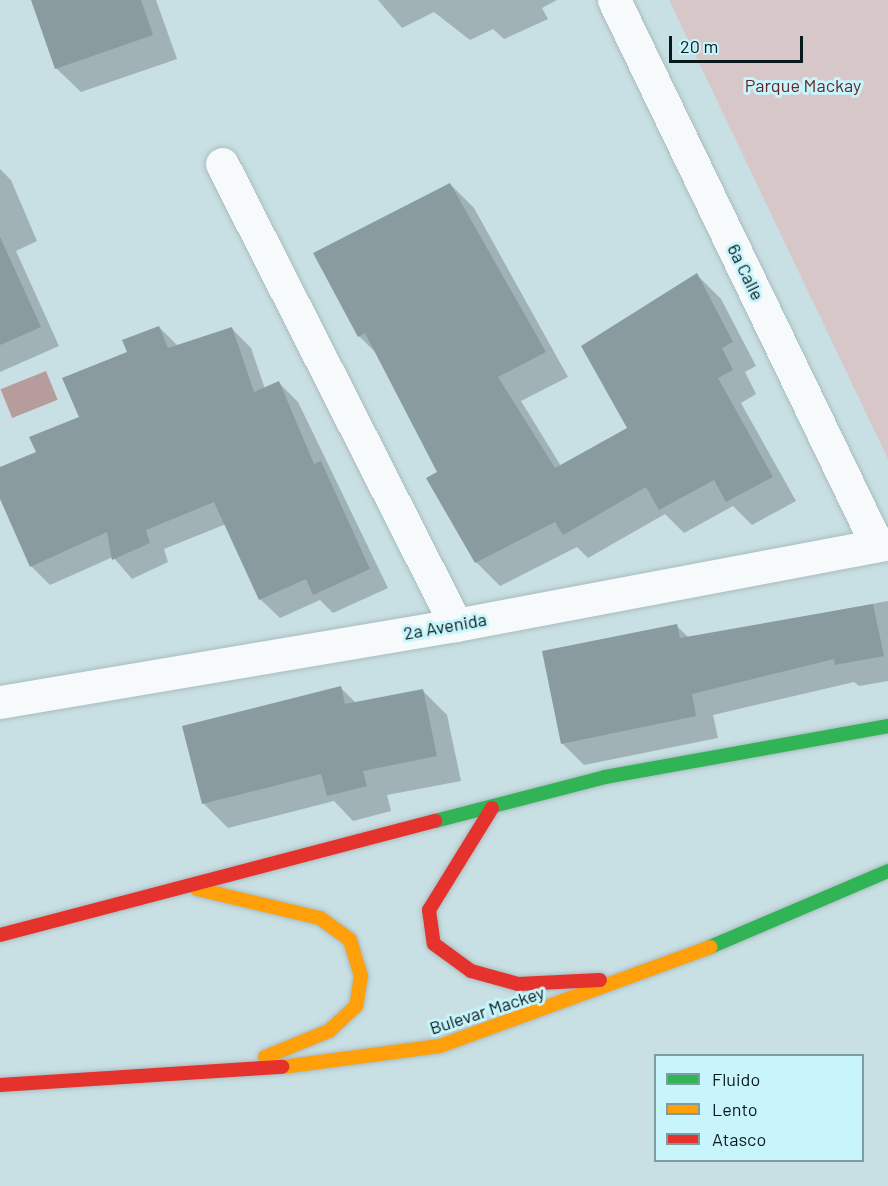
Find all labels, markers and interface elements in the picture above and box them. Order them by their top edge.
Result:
scale bar [672,24,806,62]
text: 20 m [680,35,718,57]
park label: Parque Mackay [745,74,861,96]
street label: 6a Calle [723,240,769,304]
street label: 2a Avenida [402,608,488,644]
street label: Bulevar Mackey [427,981,547,1039]
legend [654,1054,864,1162]
text: Fluido [712,1068,760,1090]
text: Lento [712,1098,758,1120]
text: Atasco [712,1128,766,1150]

